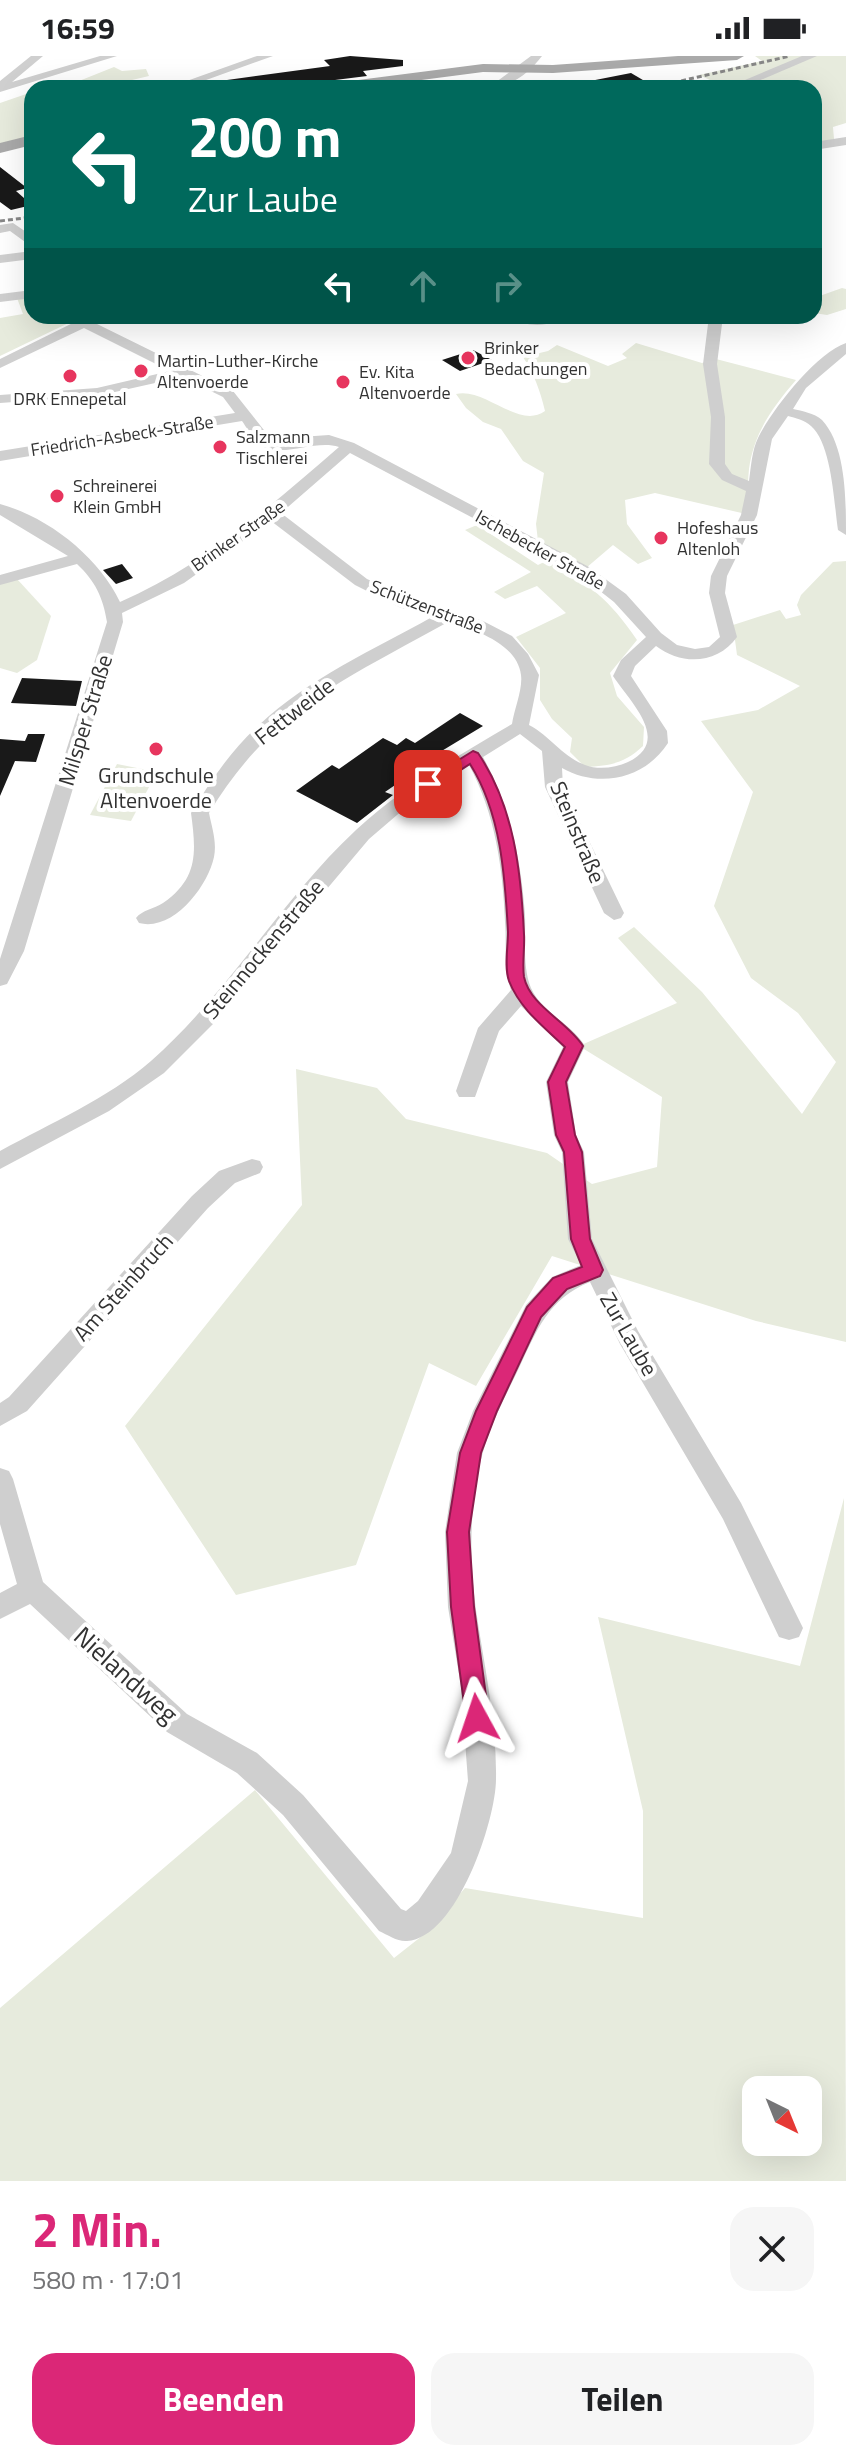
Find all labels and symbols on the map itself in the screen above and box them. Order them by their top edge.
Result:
place label: Brinker Bedachungen [484,334,587,382]
place label: Martin-Luther-Kirche Altenvoerde [157,347,318,395]
marker: Brinker Bedachungen [459,349,477,367]
place label: Ev. Kita Altenvoerde [359,358,451,406]
marker: Martin-Luther-Kirche Altenvoerde [132,362,150,380]
marker: DRK Ennepetal [61,367,79,385]
marker: Ev. Kita Altenvoerde [334,373,352,391]
place label: DRK Ennepetal [13,385,127,412]
street label: Friedrich-Asbeck-Straße [29,408,215,463]
place label: Salzmann Tischlerei [236,423,311,471]
marker: Salzmann Tischlerei [211,438,229,456]
place label: Schreinerei Klein GmbH [73,472,162,520]
marker: Schreinerei Klein GmbH [48,487,66,505]
street label: Brinker Straße [185,493,290,578]
street label: Ischebecker Straße [471,503,610,596]
place label: Hofeshaus Altenloh [677,514,758,562]
marker: Hofeshaus Altenloh [652,529,670,547]
street label: Schützenstraße [367,573,488,641]
street label: Milsper Straße [49,650,121,790]
street label: Fettweide [247,669,341,753]
marker: Grundschule Altenvoerde [147,740,165,758]
pin [394,750,462,818]
place label: Grundschule Altenvoerde [98,758,214,817]
street label: Steinstraße [541,776,615,888]
street label: Steinnockenstraße [194,872,332,1026]
street label: Am Steinbruch [65,1225,181,1349]
street label: Zur Laube [591,1286,667,1382]
street label: Nielandweg [65,1617,187,1732]
position arrow [435,1676,519,1760]
north arrow [742,2076,822,2156]

